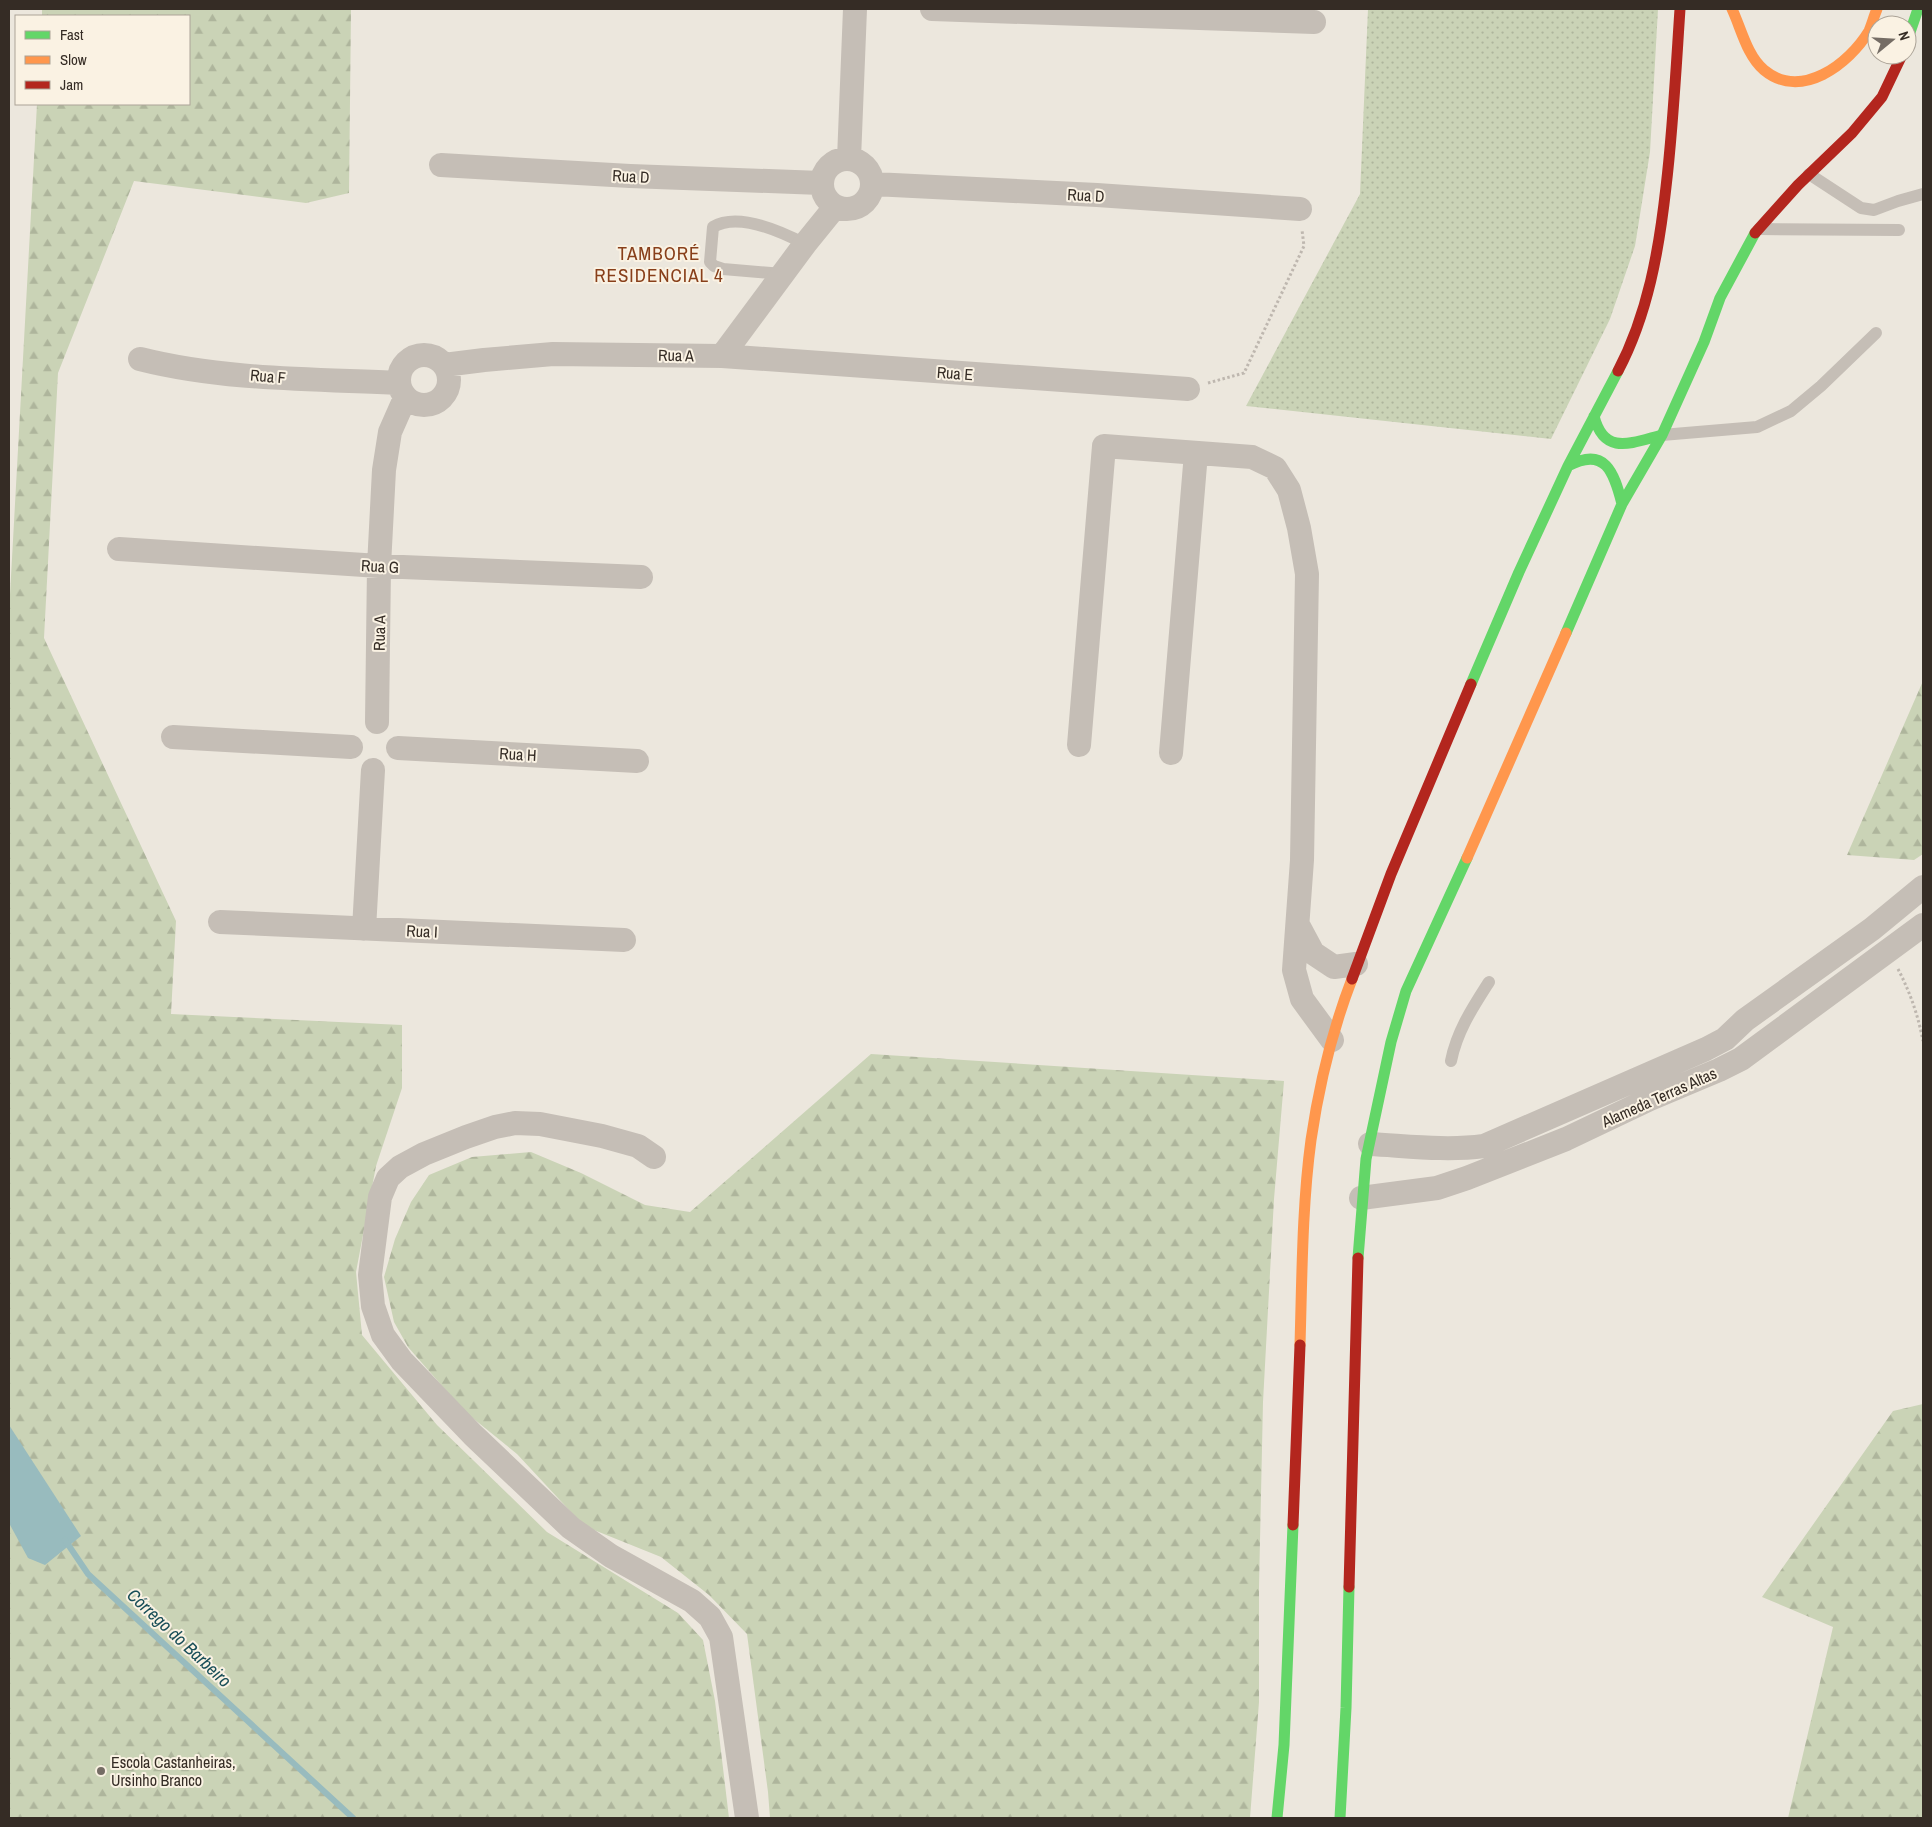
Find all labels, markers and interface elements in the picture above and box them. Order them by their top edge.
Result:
legend [15,15,190,105]
north arrow [1867,15,1917,65]
text: Fast [60,24,84,45]
text: N [1895,29,1914,43]
text: Slow [60,49,87,70]
text: Jam [60,74,83,95]
street label: Rua D [612,164,650,188]
street label: Rua D [1067,183,1105,207]
district label: TAMBORÉ RESIDENCIAL 4 [594,240,724,288]
street label: Rua A [658,344,694,366]
street label: Rua E [936,361,974,385]
street label: Rua F [249,363,287,389]
street label: Rua G [360,554,400,578]
street label: Rua A [368,615,390,651]
street label: Rua H [499,742,537,766]
street label: Rua I [406,919,438,943]
street label: Alameda Terras Altas [1597,1062,1720,1133]
water label: Córrego do Barbeiro [122,1583,237,1693]
place label: Escola Castanheiras, Ursinho Branco [111,1751,236,1791]
marker: Escola Castanheiras, Ursinho Branco [95,1765,107,1777]

